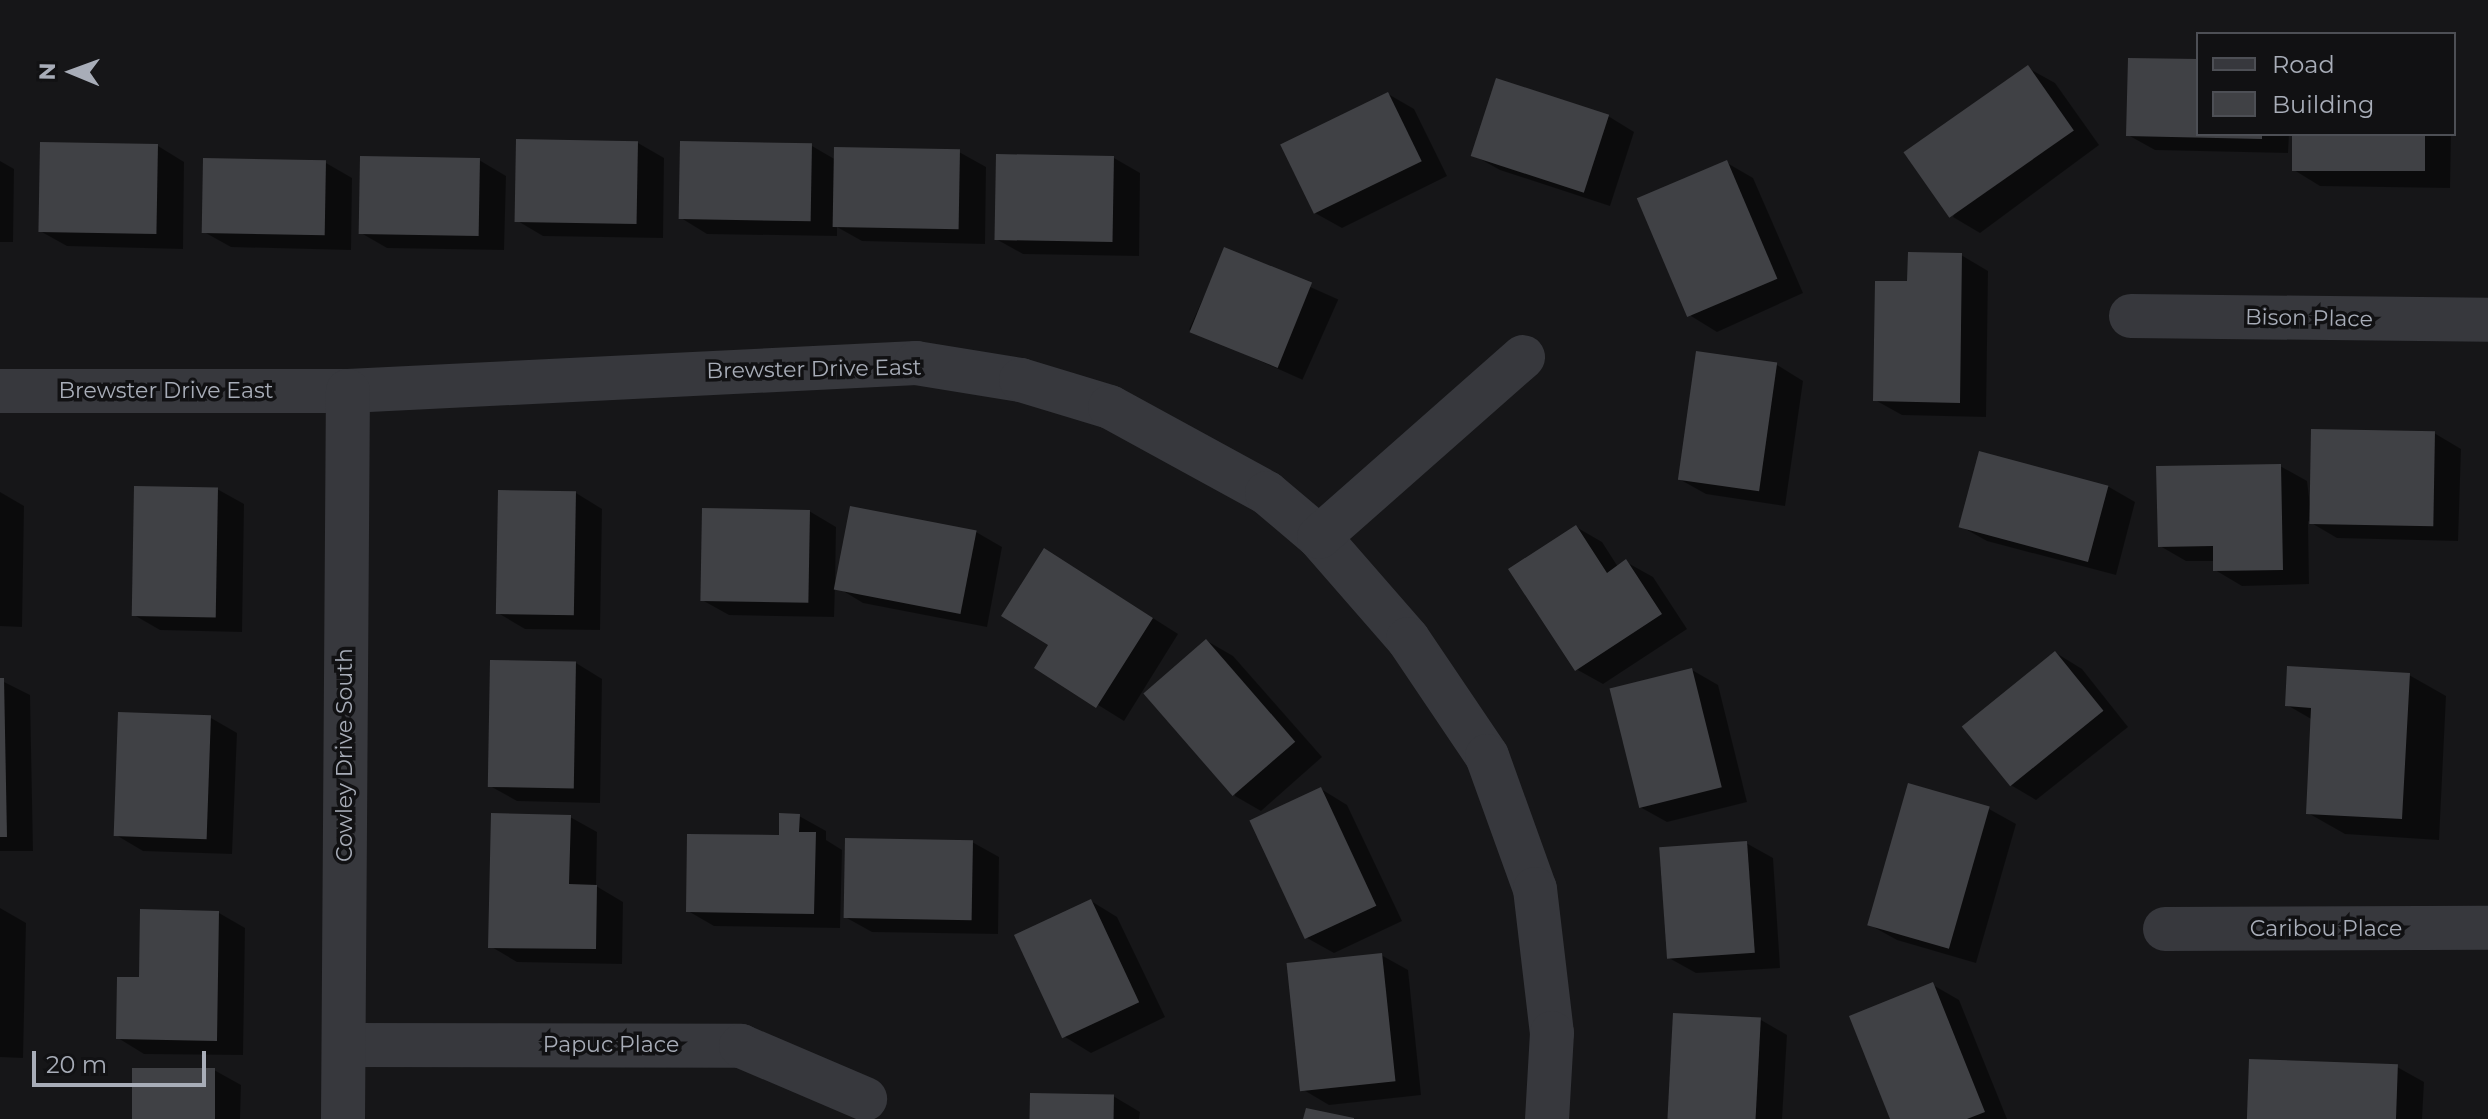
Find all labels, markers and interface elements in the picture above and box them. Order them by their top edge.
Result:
north arrow [32,32,112,112]
legend [2196,32,2456,136]
text: Road [2272,50,2335,79]
text: N [34,62,61,81]
text: Building [2272,90,2375,119]
street label: Bison Place [2245,304,2373,332]
street label: Brewster Drive East [706,354,922,384]
street label: Brewster Drive East [58,378,274,404]
street label: Cowley Drive South [332,648,358,862]
street label: Caribou Place [2250,916,2402,942]
street label: Papuc Place [543,1032,679,1058]
scale bar [36,1035,210,1085]
text: 20 m [46,1050,107,1079]

